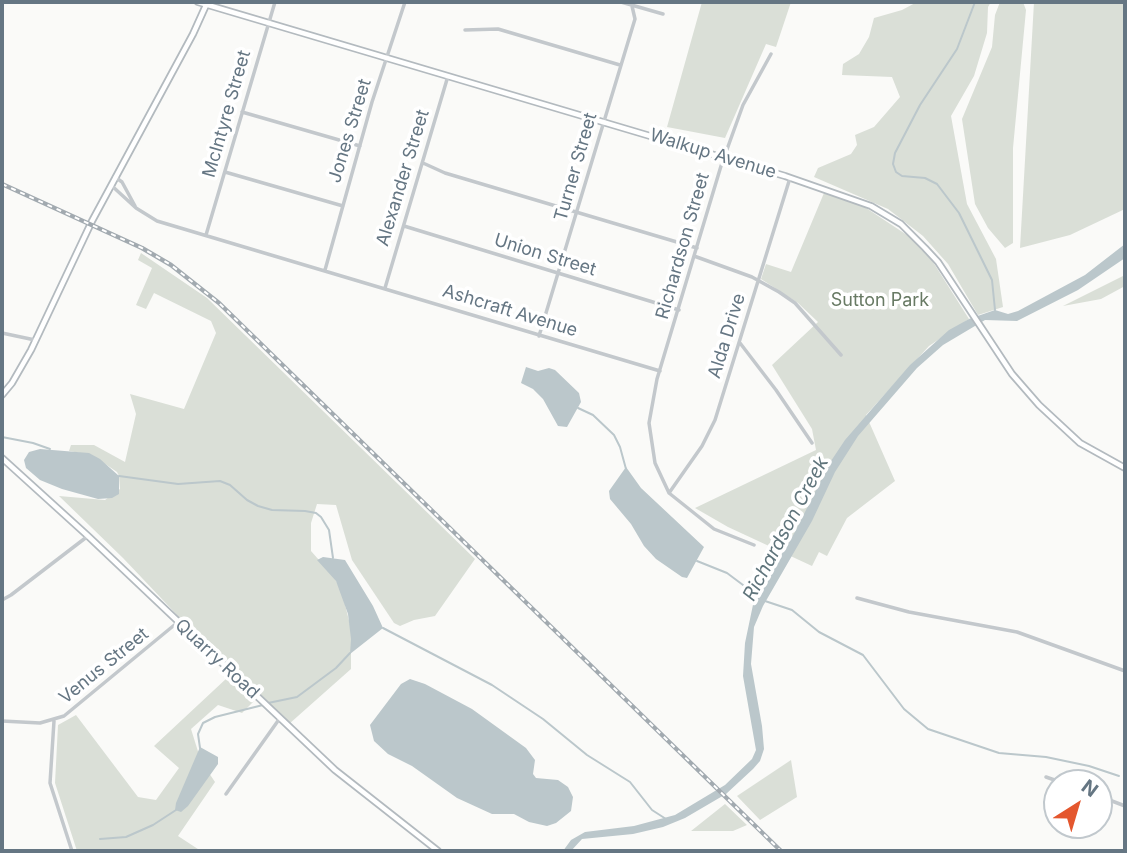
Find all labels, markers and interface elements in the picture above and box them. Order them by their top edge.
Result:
street label: McIntyre Street [199,48,255,180]
street label: Jones Street [324,76,376,186]
street label: Alexander Street [372,107,434,249]
street label: Turner Street [550,110,602,224]
street label: Walkup Avenue [647,125,779,183]
street label: Richardson Street [652,170,714,322]
street label: Union Street [491,229,599,281]
street label: Ashcraft Avenue [440,280,580,342]
park label: Sutton Park [831,290,929,312]
street label: Alda Drive [704,291,750,381]
water label: Richardson Creek [738,453,834,605]
street label: Quarry Road [170,615,264,703]
street label: Venus Street [55,623,153,709]
north arrow [1043,769,1113,839]
text: N [1077,775,1102,802]

